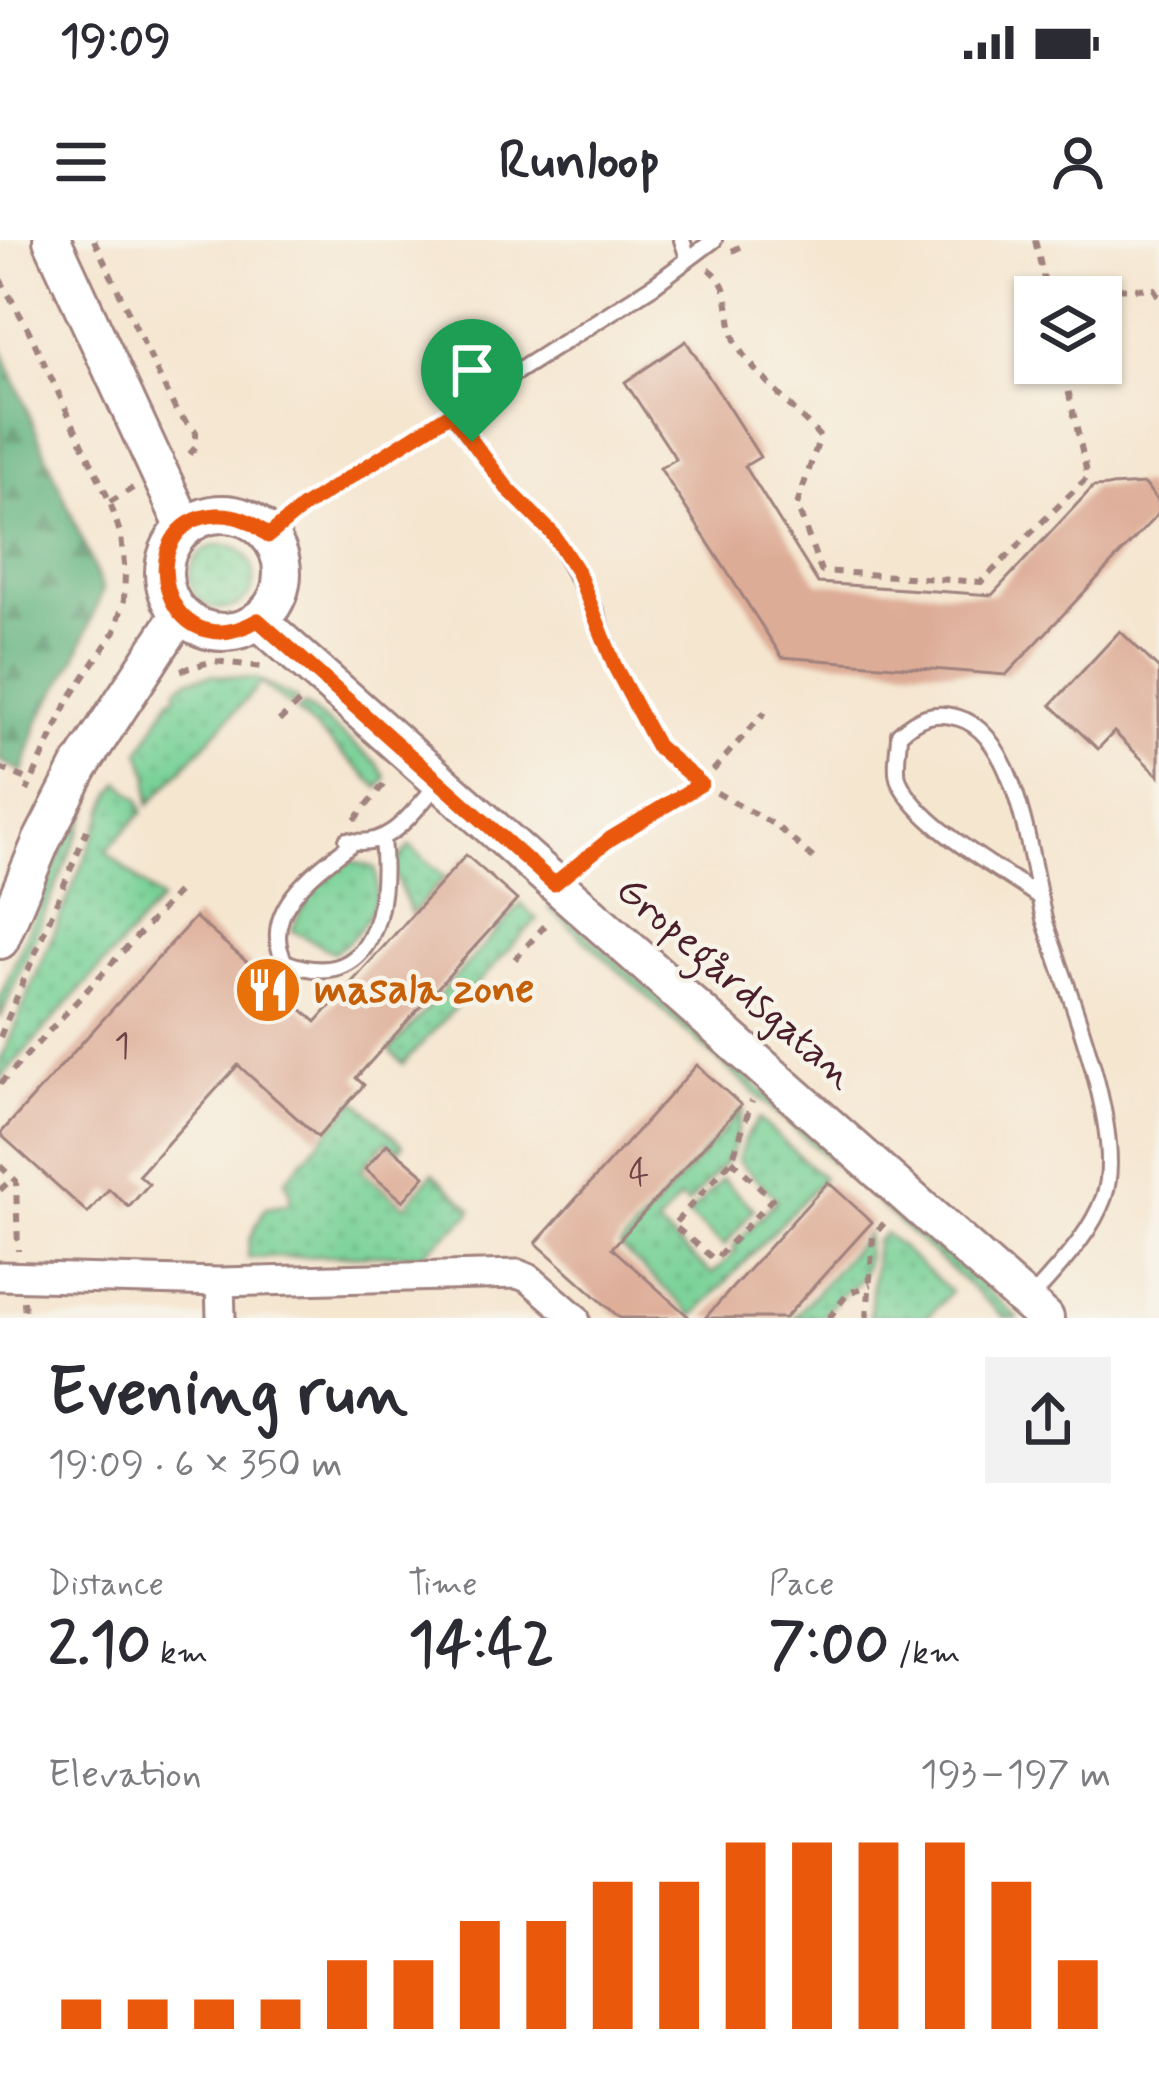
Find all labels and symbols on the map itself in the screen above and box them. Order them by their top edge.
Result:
pin [421,319,523,442]
street label: Gropegårdsgatan [601,864,867,1106]
restaurant icon: masala zone [233,955,303,1025]
place label: masala zone [314,963,535,1018]
house number: 1 [114,1024,130,1071]
house number: 4 [629,1151,649,1198]

